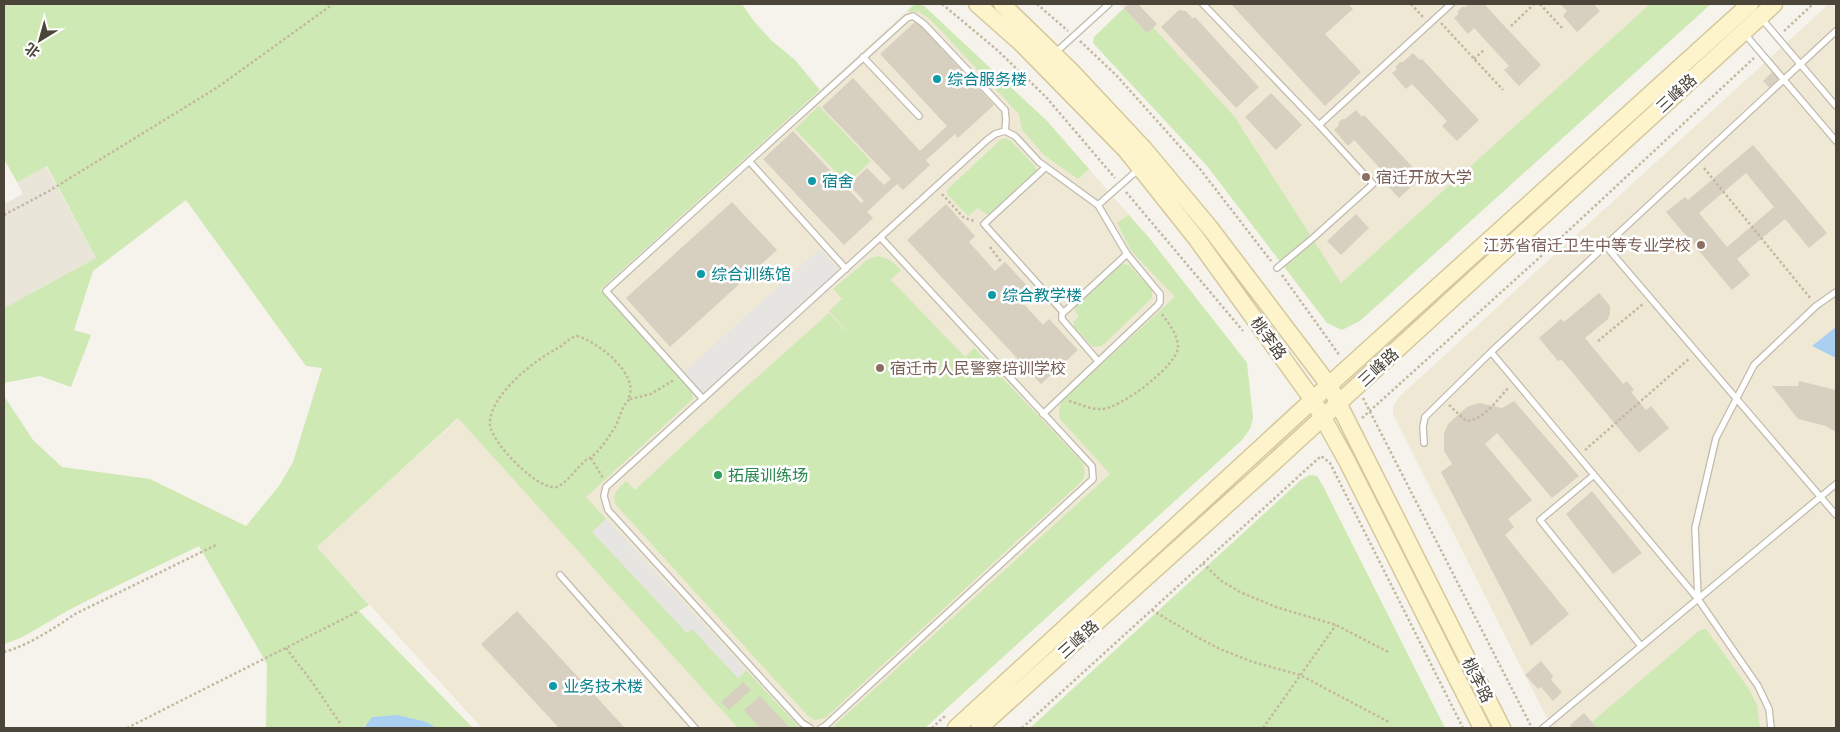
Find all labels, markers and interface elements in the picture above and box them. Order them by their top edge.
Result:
north arrow [15,15,65,65]
text: 北 [22,39,43,61]
place label: 综合服务楼 [947,70,1027,89]
street label: 三峰路 [1652,70,1700,117]
marker: 综合服务楼 [931,73,943,85]
place label: 宿迁开放大学 [1376,168,1472,187]
marker: 宿迁开放大学 [1360,171,1372,183]
place label: 宿舍 [822,172,854,191]
marker: 宿舍 [806,175,818,187]
place label: 江苏省宿迁卫生中等专业学校 [1483,236,1691,255]
marker: 江苏省宿迁卫生中等专业学校 [1695,239,1707,251]
place label: 综合训练馆 [711,265,791,284]
marker: 综合训练馆 [695,268,707,280]
place label: 综合教学楼 [1002,286,1082,305]
marker: 综合教学楼 [986,289,998,301]
street label: 桃李路 [1247,313,1290,363]
street label: 三峰路 [1354,344,1402,391]
place label: 宿迁市人民警察培训学校 [890,359,1066,378]
marker: 宿迁市人民警察培训学校 [874,362,886,374]
place label: 拓展训练场 [728,466,808,485]
marker: 拓展训练场 [712,469,724,481]
street label: 三峰路 [1054,616,1103,662]
street label: 桃李路 [1458,655,1497,706]
place label: 业务技术楼 [563,677,643,696]
marker: 业务技术楼 [547,680,559,692]

